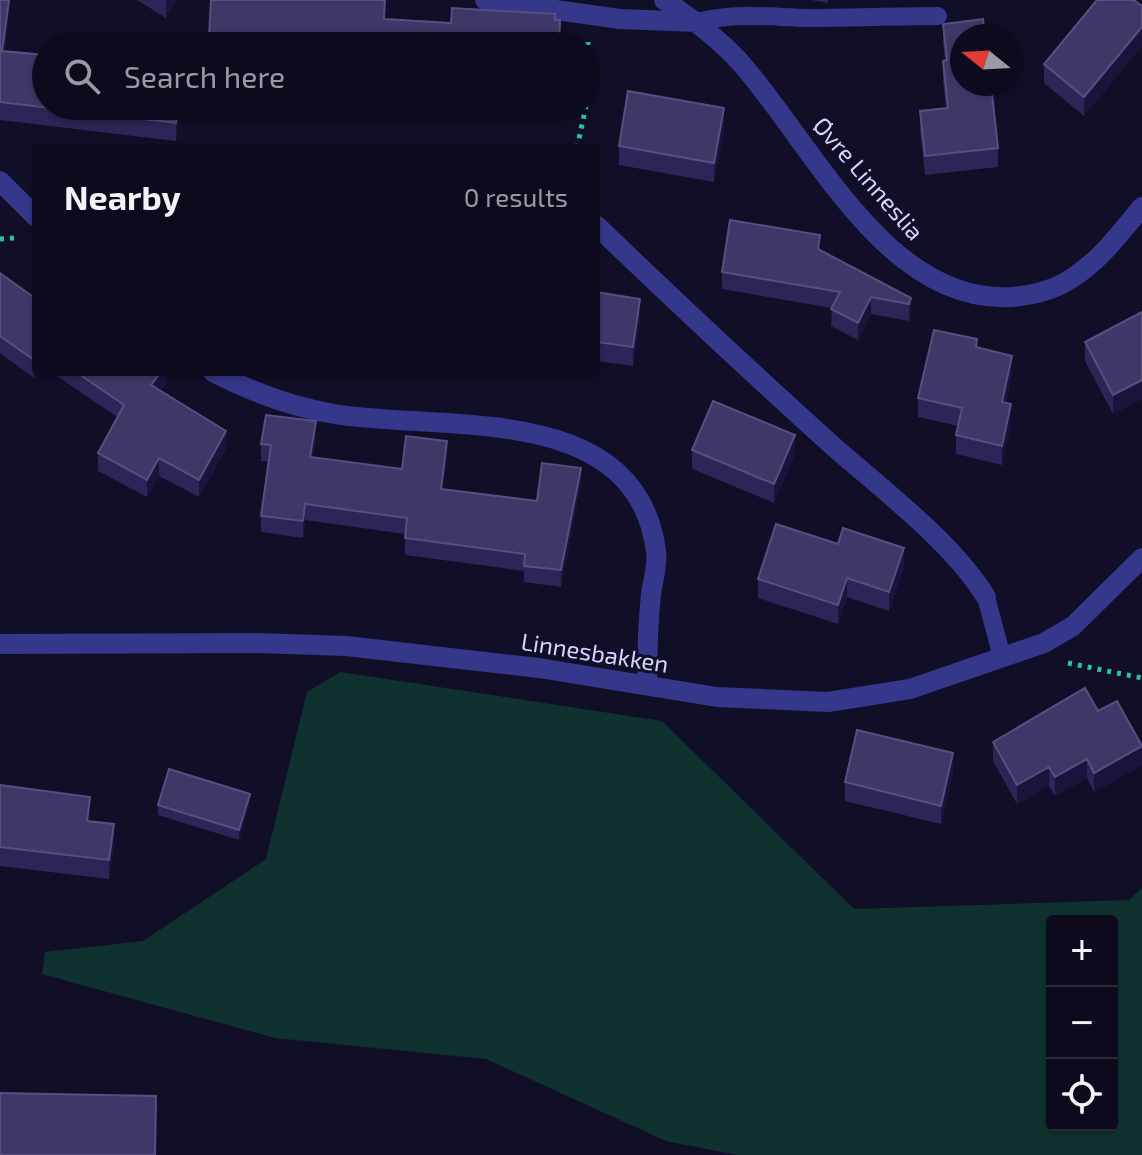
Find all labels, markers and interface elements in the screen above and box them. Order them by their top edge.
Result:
north arrow [950,24,1022,96]
search box [32,32,600,120]
icon: search [60,54,104,98]
text: Search here [124,58,285,94]
street label: Øvre Linneslia [808,110,930,246]
text: Nearby [64,176,181,217]
text: 0 results [464,181,568,212]
street label: Linnesbakken [519,626,671,678]
map controls [1046,915,1118,1131]
button: + [1046,915,1118,987]
button: − [1046,987,1118,1059]
button: locate [1046,1059,1118,1131]

